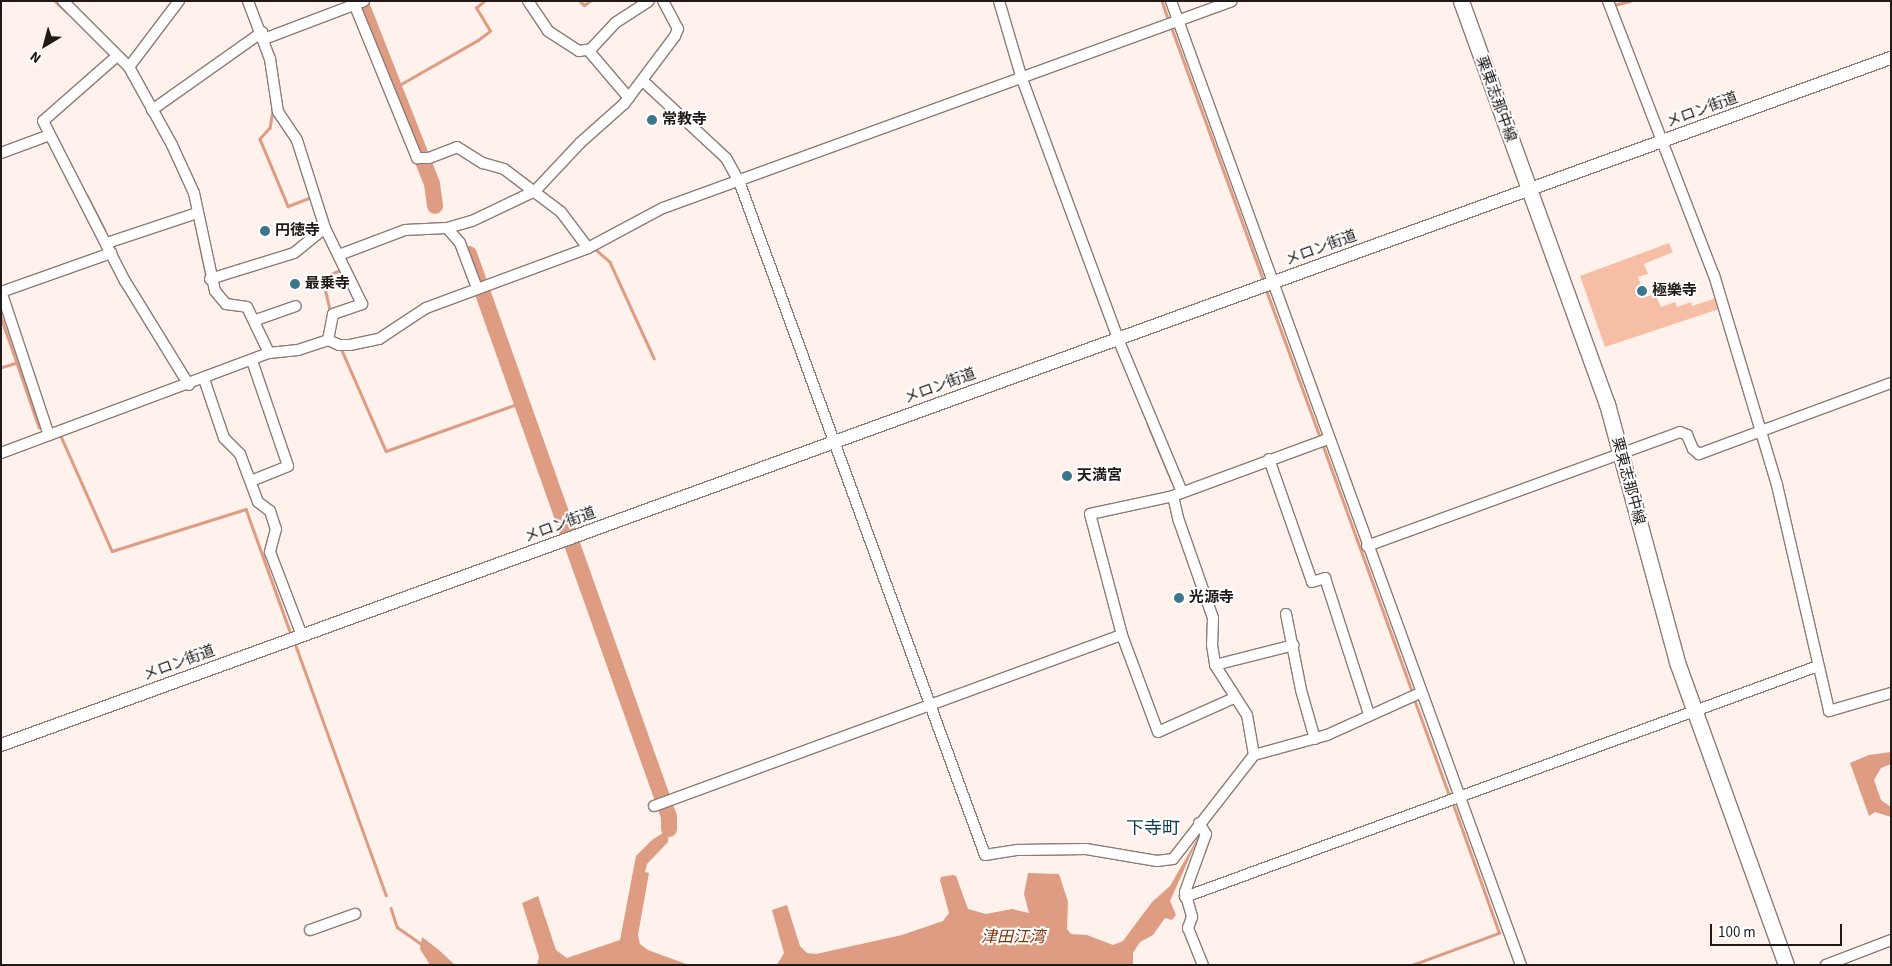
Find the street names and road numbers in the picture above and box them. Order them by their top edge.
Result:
street label: 栗東志那中線 [1472,54,1520,144]
street label: メロン街道 [1664,89,1740,131]
street label: メロン街道 [1283,227,1359,269]
street label: メロン街道 [902,365,978,407]
street label: 栗東志那中線 [1608,435,1648,527]
street label: メロン街道 [522,504,598,546]
street label: メロン街道 [141,642,217,684]

